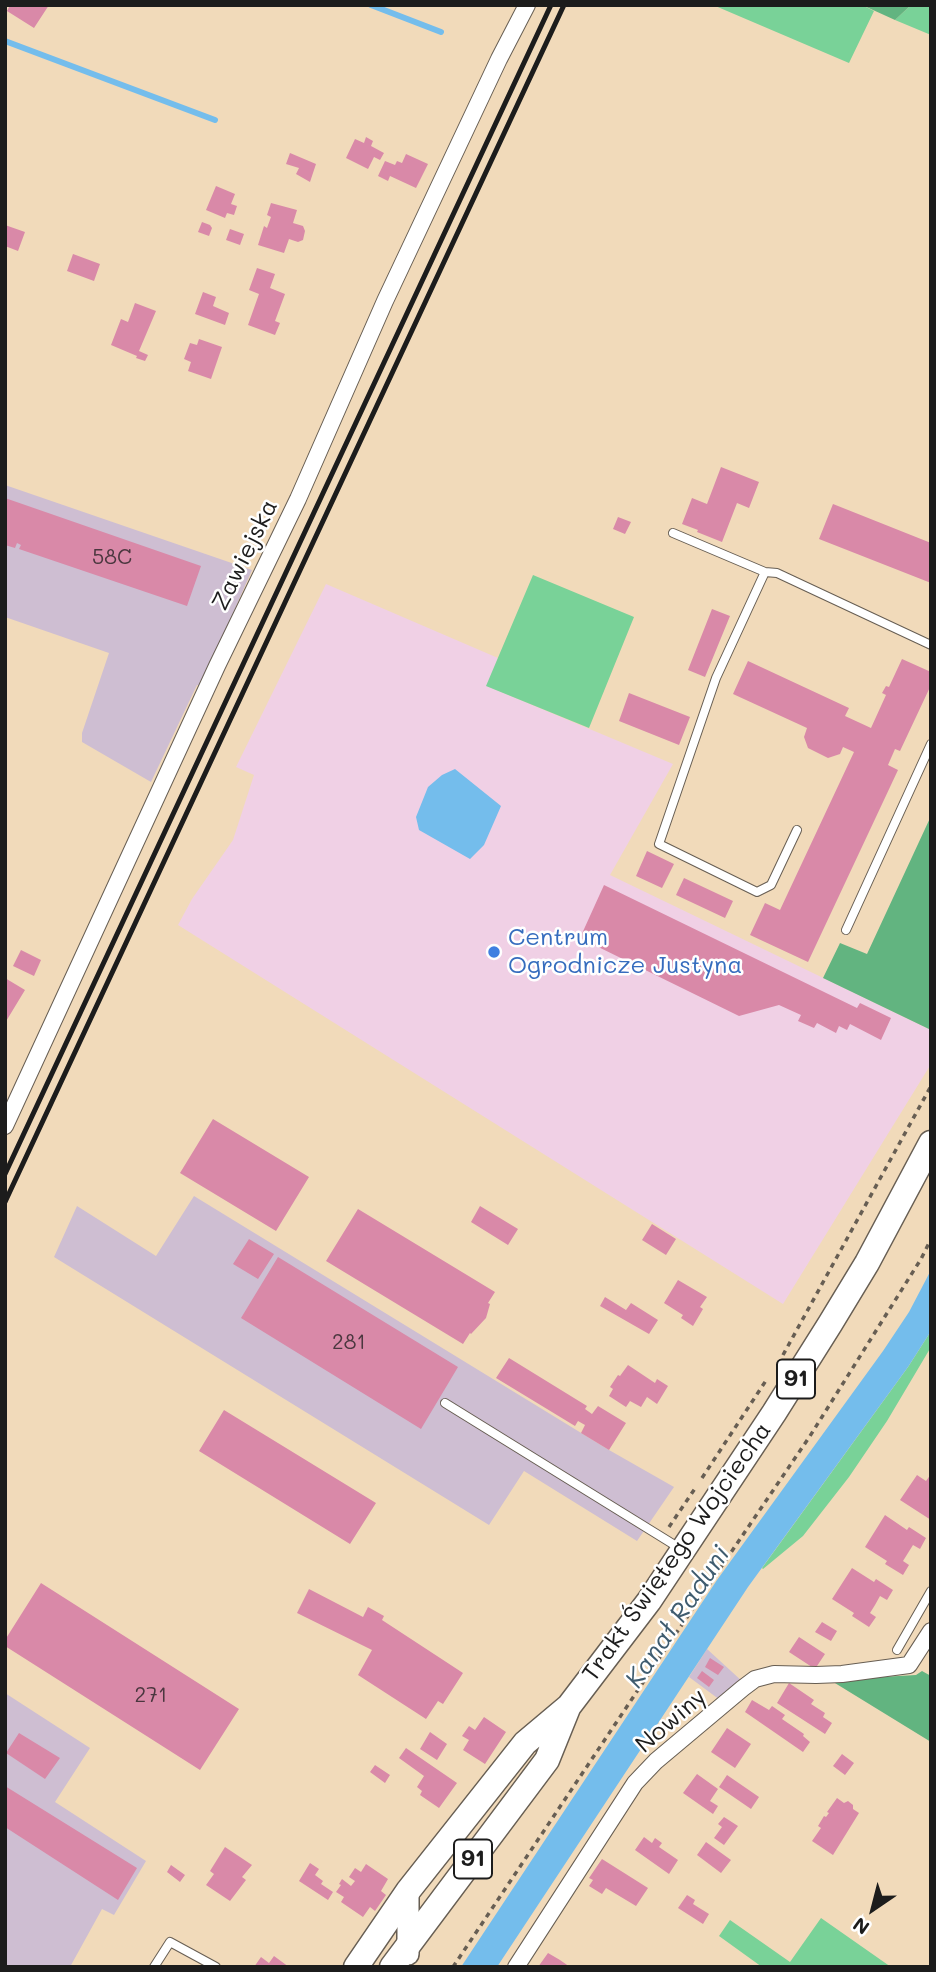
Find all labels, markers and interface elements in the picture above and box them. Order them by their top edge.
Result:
street label: Zawiejska [206,495,284,615]
house number: 58C [92,545,132,571]
place label: Centrum Ogrodnicze Justyna [508,924,742,980]
marker: Centrum Ogrodnicze Justyna [486,944,502,960]
house number: 281 [332,1330,366,1356]
road number: 91 [777,1360,815,1398]
street label: Trakt Świętego Wojciecha [577,1417,777,1687]
water label: Kanał Raduni [619,1540,737,1694]
house number: 271 [135,1683,167,1709]
street label: Nowiny [630,1683,712,1759]
road number: 91 [454,1840,492,1878]
north arrow [838,1874,908,1944]
text: N [848,1912,874,1941]

